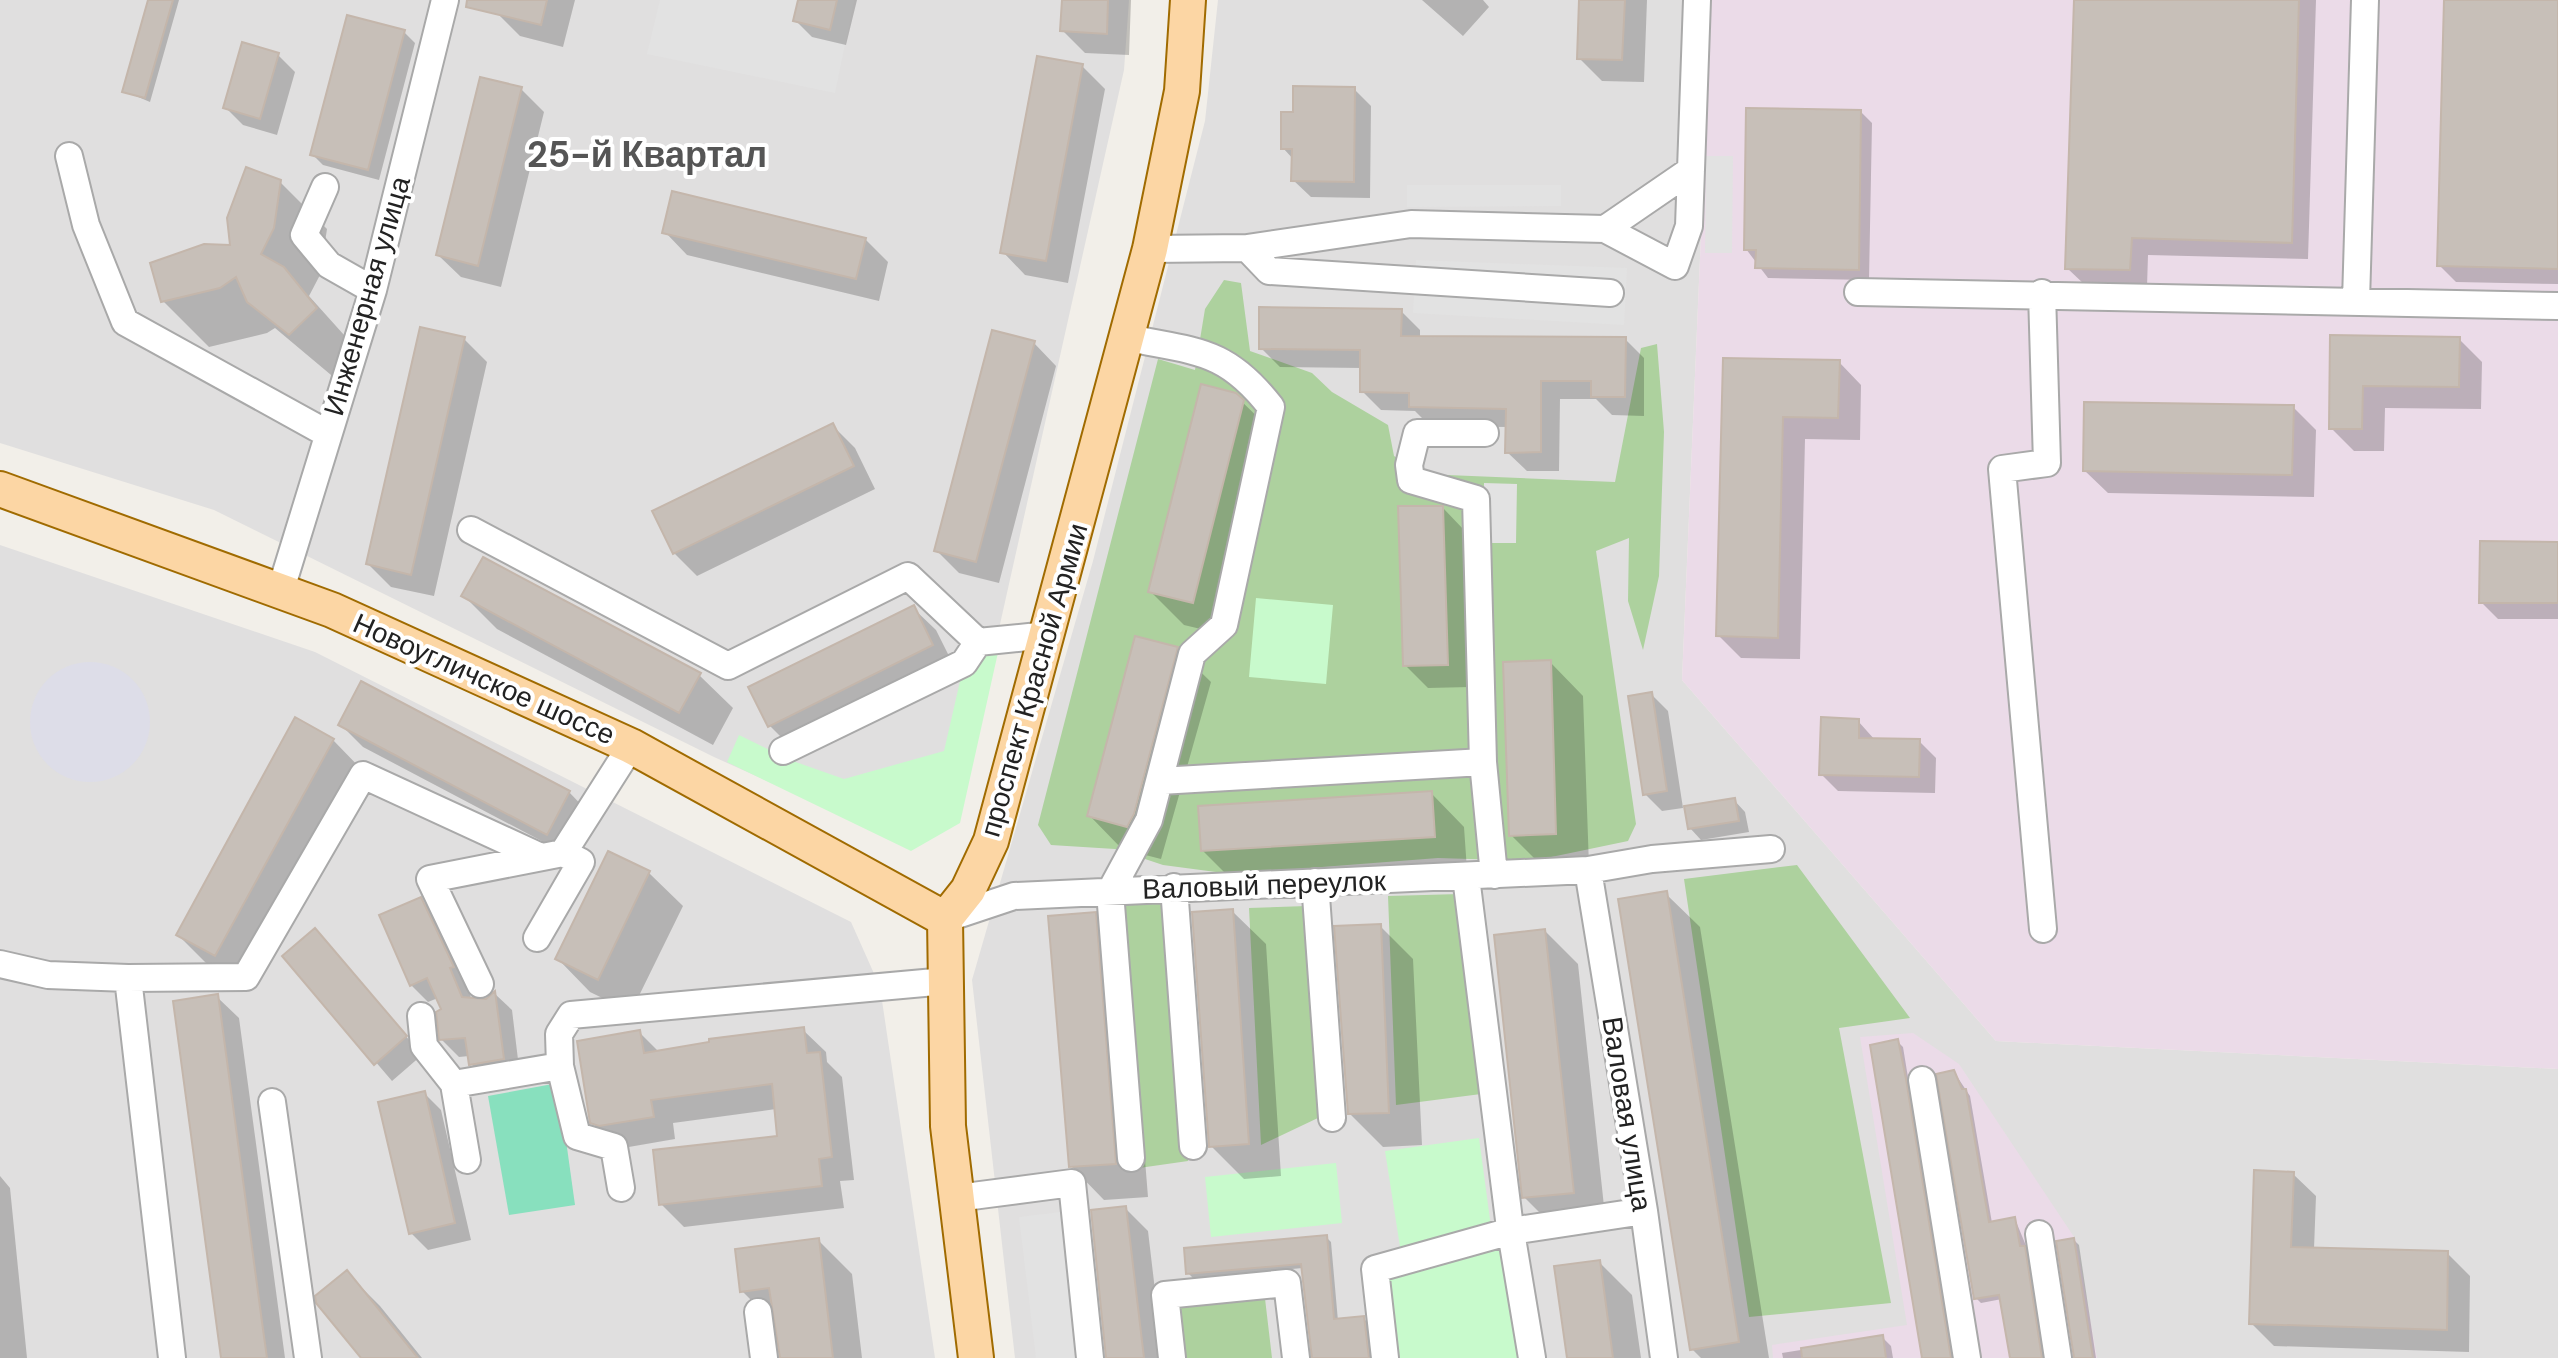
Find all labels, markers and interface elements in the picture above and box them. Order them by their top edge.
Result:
district label: 25-й Квартал [527,131,767,178]
street label: Инженерная улица [315,172,419,420]
street label: проспект Красной Армии [972,519,1096,841]
street label: Новоугличское шоссе [347,605,621,753]
street label: Валовый переулок [1141,862,1387,908]
street label: Валовая улица [1593,1014,1661,1214]

